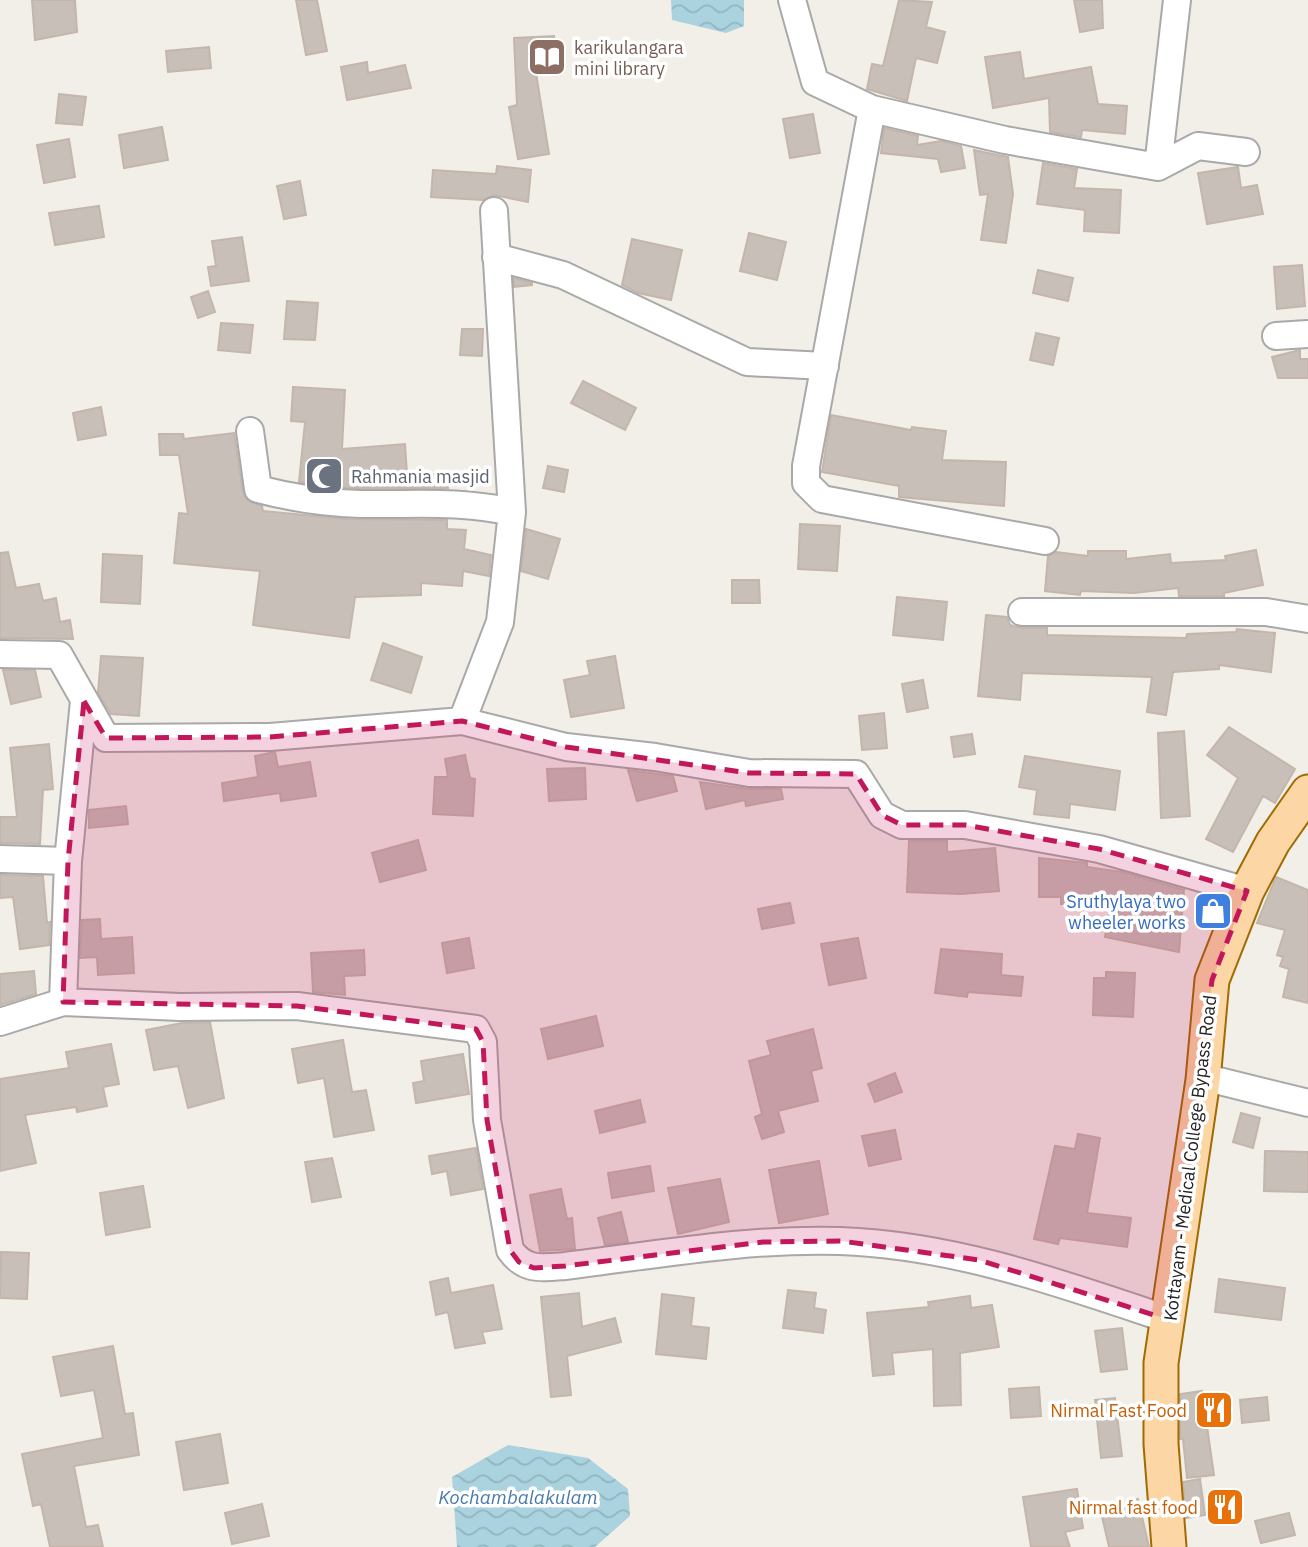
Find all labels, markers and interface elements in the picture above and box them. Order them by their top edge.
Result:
library icon: karikulangara mini library [526,36,568,78]
place label: karikulangara mini library [574,36,684,80]
mosque icon: Rahmania masjid [303,455,345,497]
place label: Rahmania masjid [351,465,490,488]
place label: Sruthylaya two wheeler works [1066,890,1186,934]
shop icon: Sruthylaya two wheeler works [1192,890,1234,932]
street label: Kottayam - Medical College Bypass Road [1159,994,1221,1322]
restaurant icon: Nirmal Fast Food [1193,1389,1235,1431]
place label: Nirmal Fast Food [1050,1399,1187,1422]
water label: Kochambalakulam [438,1485,598,1509]
restaurant icon: Nirmal fast food [1204,1486,1246,1528]
place label: Nirmal fast food [1069,1496,1198,1519]

